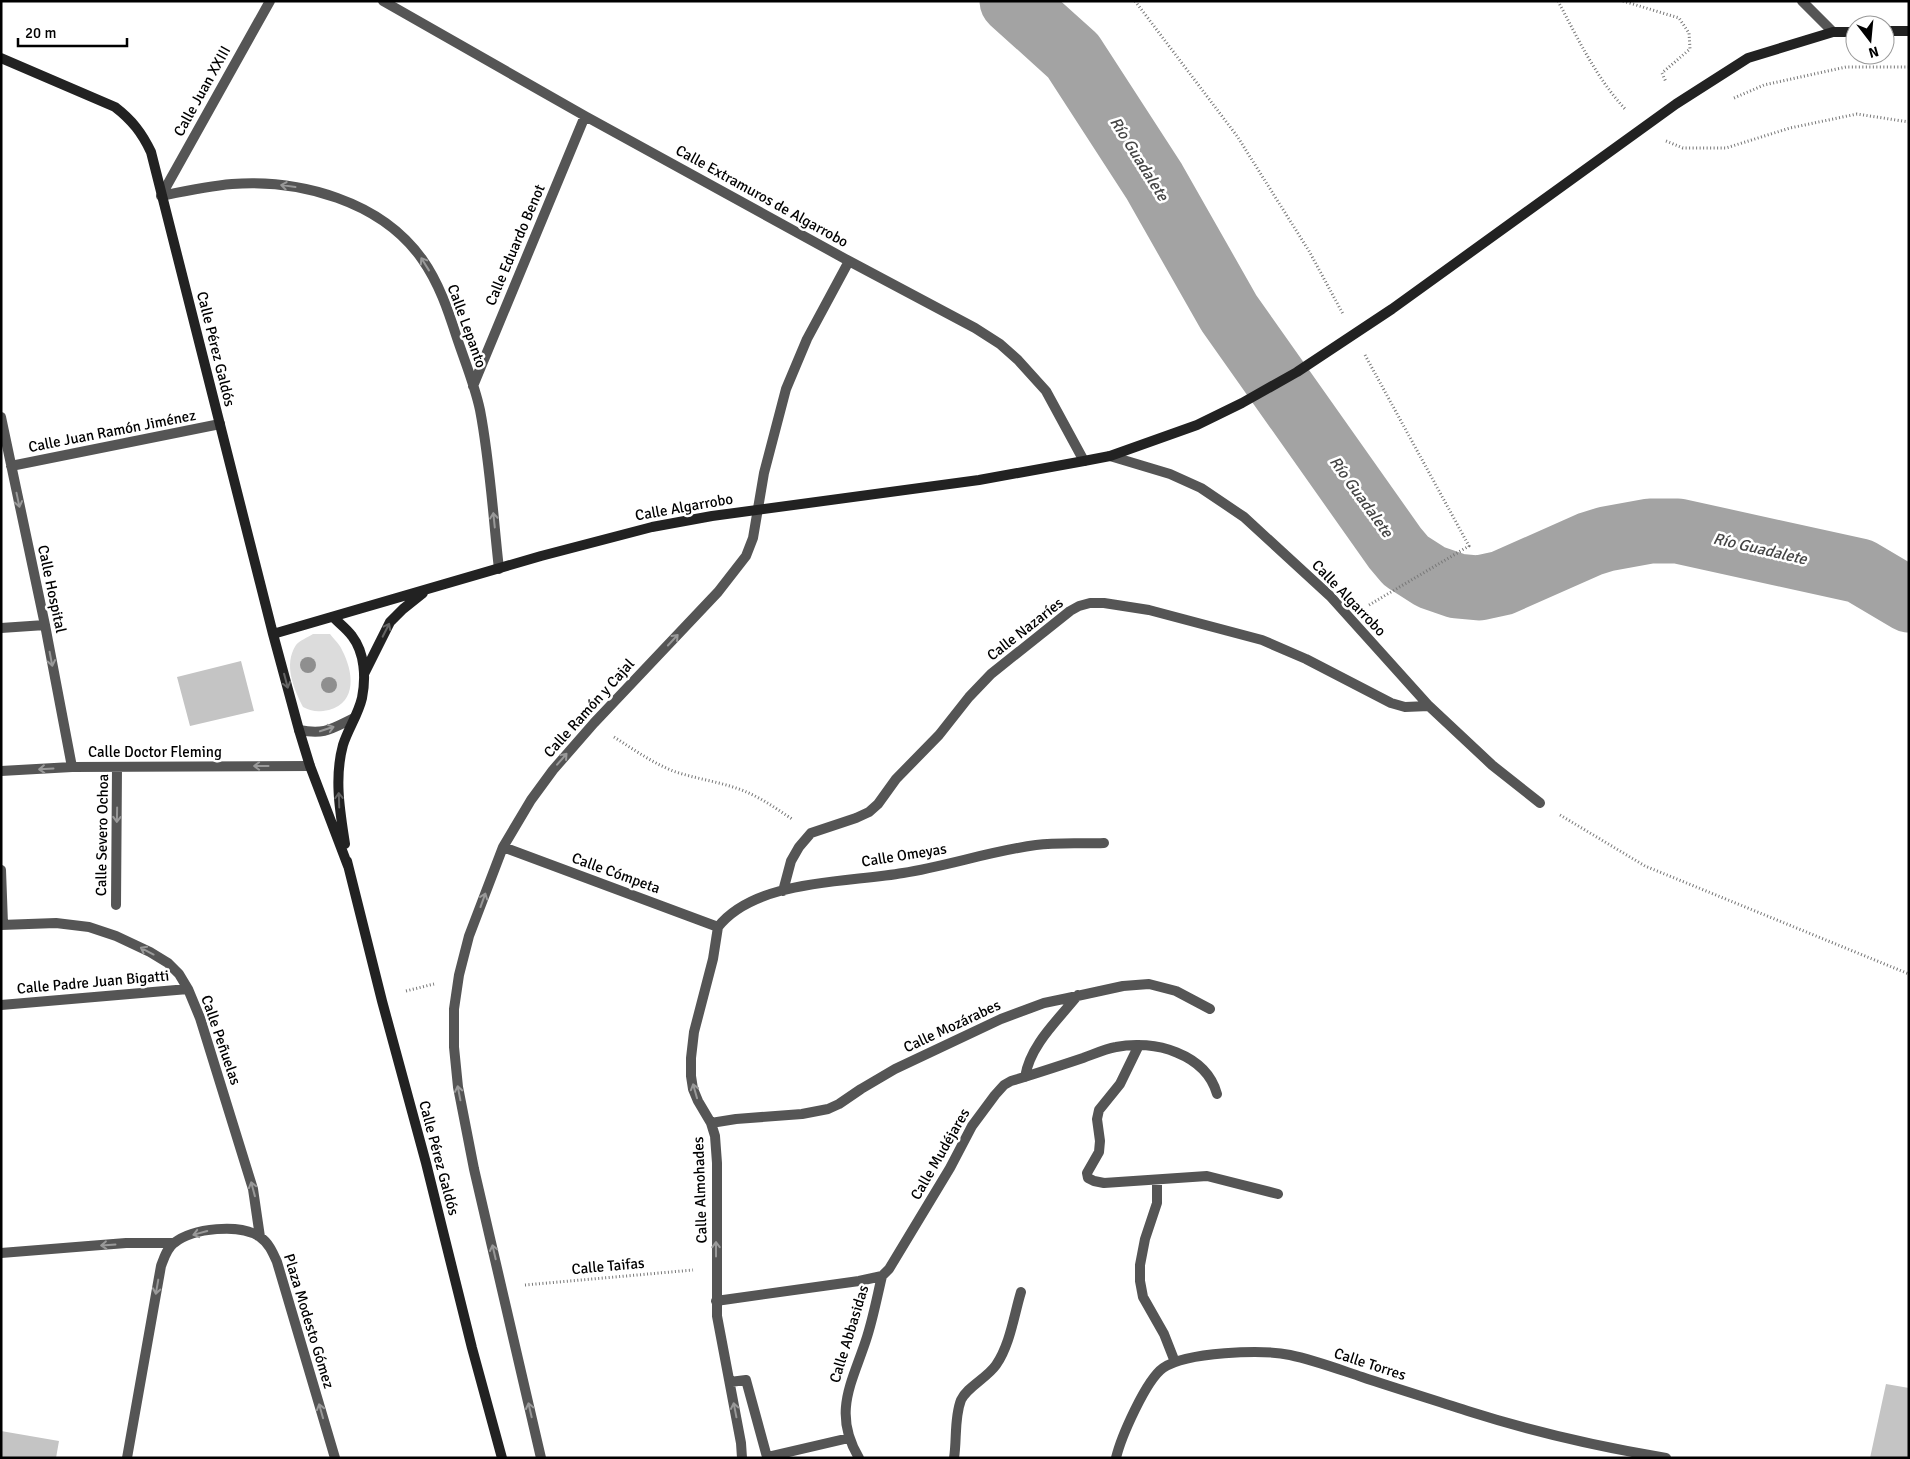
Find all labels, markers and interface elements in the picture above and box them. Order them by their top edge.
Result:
scale bar [18,15,126,47]
north arrow [1845,15,1895,65]
text: 20 m [25,24,56,42]
street label: Calle Juan XXIII [170,43,234,139]
text: N [1866,43,1880,62]
water label: Río Guadalete [1105,113,1173,206]
street label: Calle Extramuros de Algarrobo [673,141,852,251]
one-way arrow [280,181,296,191]
street label: Calle Eduardo Benot [481,182,549,308]
one-way arrow [419,258,429,272]
street label: Calle Lepanto [444,282,490,370]
street label: Calle Pérez Galdós [193,290,239,409]
street label: Calle Juan Ramón Jiménez [27,406,198,456]
water label: Río Guadalete [1325,452,1398,542]
street label: Calle Algarrobo [634,490,734,524]
one-way arrow [14,491,23,507]
one-way arrow [489,512,499,528]
water label: Río Guadalete [1711,529,1810,570]
street label: Calle Hospital [34,543,70,635]
street label: Calle Algarrobo [1308,556,1390,640]
street label: Calle Nazaríes [983,593,1067,664]
one-way arrow [381,623,391,638]
one-way arrow [667,633,679,646]
one-way arrow [47,650,57,666]
street label: Calle Ramón y Cajal [540,655,638,761]
one-way arrow [282,673,291,689]
one-way arrow [319,724,335,734]
street label: Calle Doctor Fleming [88,743,222,761]
one-way arrow [557,753,568,766]
one-way arrow [253,761,270,771]
one-way arrow [39,764,55,773]
street label: Calle Severo Ochoa [92,774,112,896]
one-way arrow [334,793,344,809]
one-way arrow [112,807,122,823]
street label: Calle Omeyas [860,839,948,871]
street label: Calle Cómpeta [569,849,663,897]
one-way arrow [479,892,488,908]
one-way arrow [139,946,154,956]
street label: Calle Padre Juan Bigatti [16,966,170,998]
street label: Calle Peñuelas [197,993,245,1088]
street label: Calle Mozárabes [901,996,1004,1056]
one-way arrow [689,1084,699,1100]
one-way arrow [454,1085,464,1101]
street label: Calle Pérez Galdós [415,1099,463,1218]
street label: Calle Mudéjares [907,1105,974,1203]
street label: Calle Almohades [689,1136,711,1244]
one-way arrow [248,1181,257,1197]
one-way arrow [192,1229,208,1238]
one-way arrow [100,1240,116,1249]
one-way arrow [711,1241,721,1258]
one-way arrow [488,1244,498,1260]
street label: Plaza Modesto Gómez [280,1251,338,1391]
street label: Calle Taifas [571,1254,646,1278]
one-way arrow [152,1279,162,1295]
street label: Calle Abbasidas [826,1283,873,1385]
street label: Calle Torres [1332,1344,1409,1384]
one-way arrow [730,1402,739,1418]
one-way arrow [316,1403,326,1419]
one-way arrow [525,1403,534,1419]

